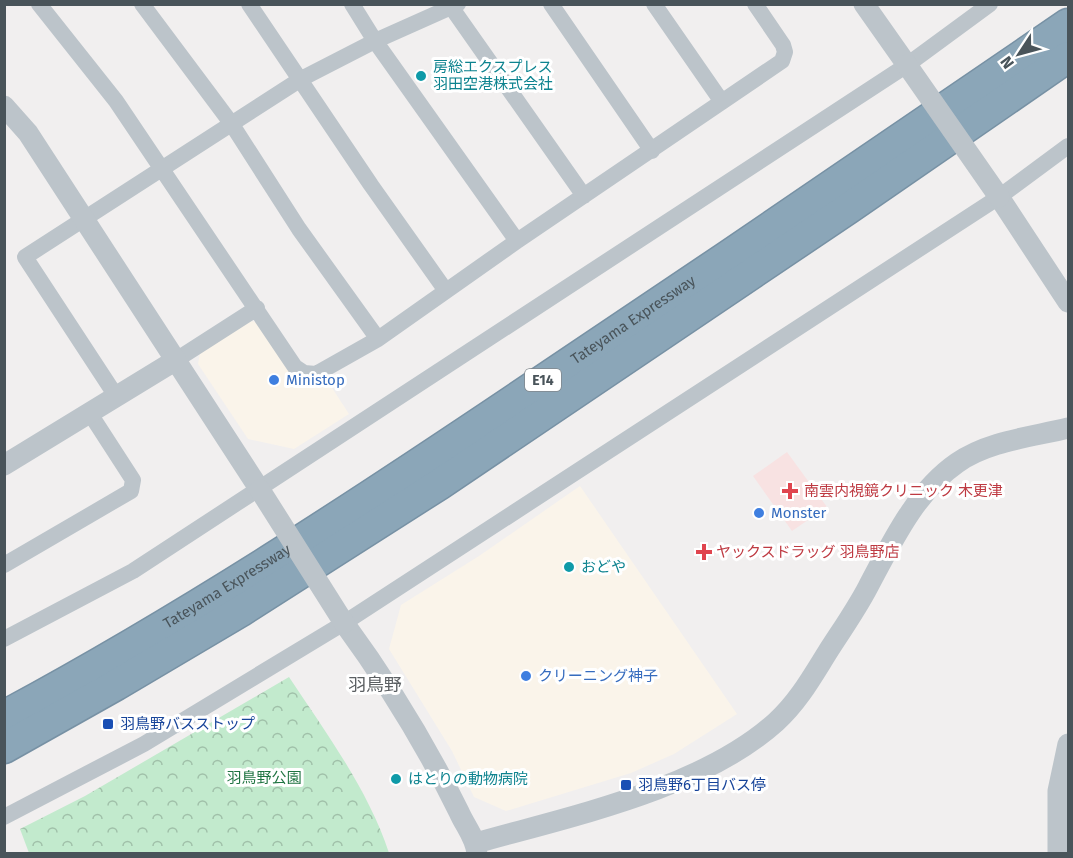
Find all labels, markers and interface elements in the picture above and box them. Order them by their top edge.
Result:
north arrow [989,24,1049,84]
text: N [996,53,1018,72]
place label: 房総エクスプレス 羽田空港株式会社 [433,58,553,93]
marker: 房総エクスプレス 羽田空港株式会社 [414,69,428,83]
street label: Tateyama Expressway [568,271,699,368]
road number: E14 [525,369,561,391]
place label: Ministop [286,371,345,389]
marker: Ministop [267,373,281,387]
marker: 南雲内視鏡クリニック 木更津 [781,482,799,500]
place label: 南雲内視鏡クリニック 木更津 [804,482,1003,500]
place label: Monster [771,504,827,522]
marker: Monster [752,506,766,520]
street label: Tateyama Expressway [160,540,294,632]
place label: ヤックスドラッグ 羽鳥野店 [716,543,900,561]
marker: ヤックスドラッグ 羽鳥野店 [697,545,711,559]
place label: おどや [581,558,626,576]
marker: おどや [562,560,576,574]
place label: クリーニング神子 [538,667,658,685]
marker: クリーニング神子 [519,669,533,683]
district label: 羽鳥野 [348,674,402,696]
place label: 羽鳥野バスストップ [120,715,255,733]
marker: 羽鳥野バスストップ [101,717,115,731]
park label: 羽鳥野公園 [226,769,302,787]
place label: はとりの動物病院 [408,770,528,788]
marker: はとりの動物病院 [389,772,403,786]
place label: 羽鳥野6丁目バス停 [638,776,766,794]
marker: 羽鳥野6丁目バス停 [619,778,633,792]

